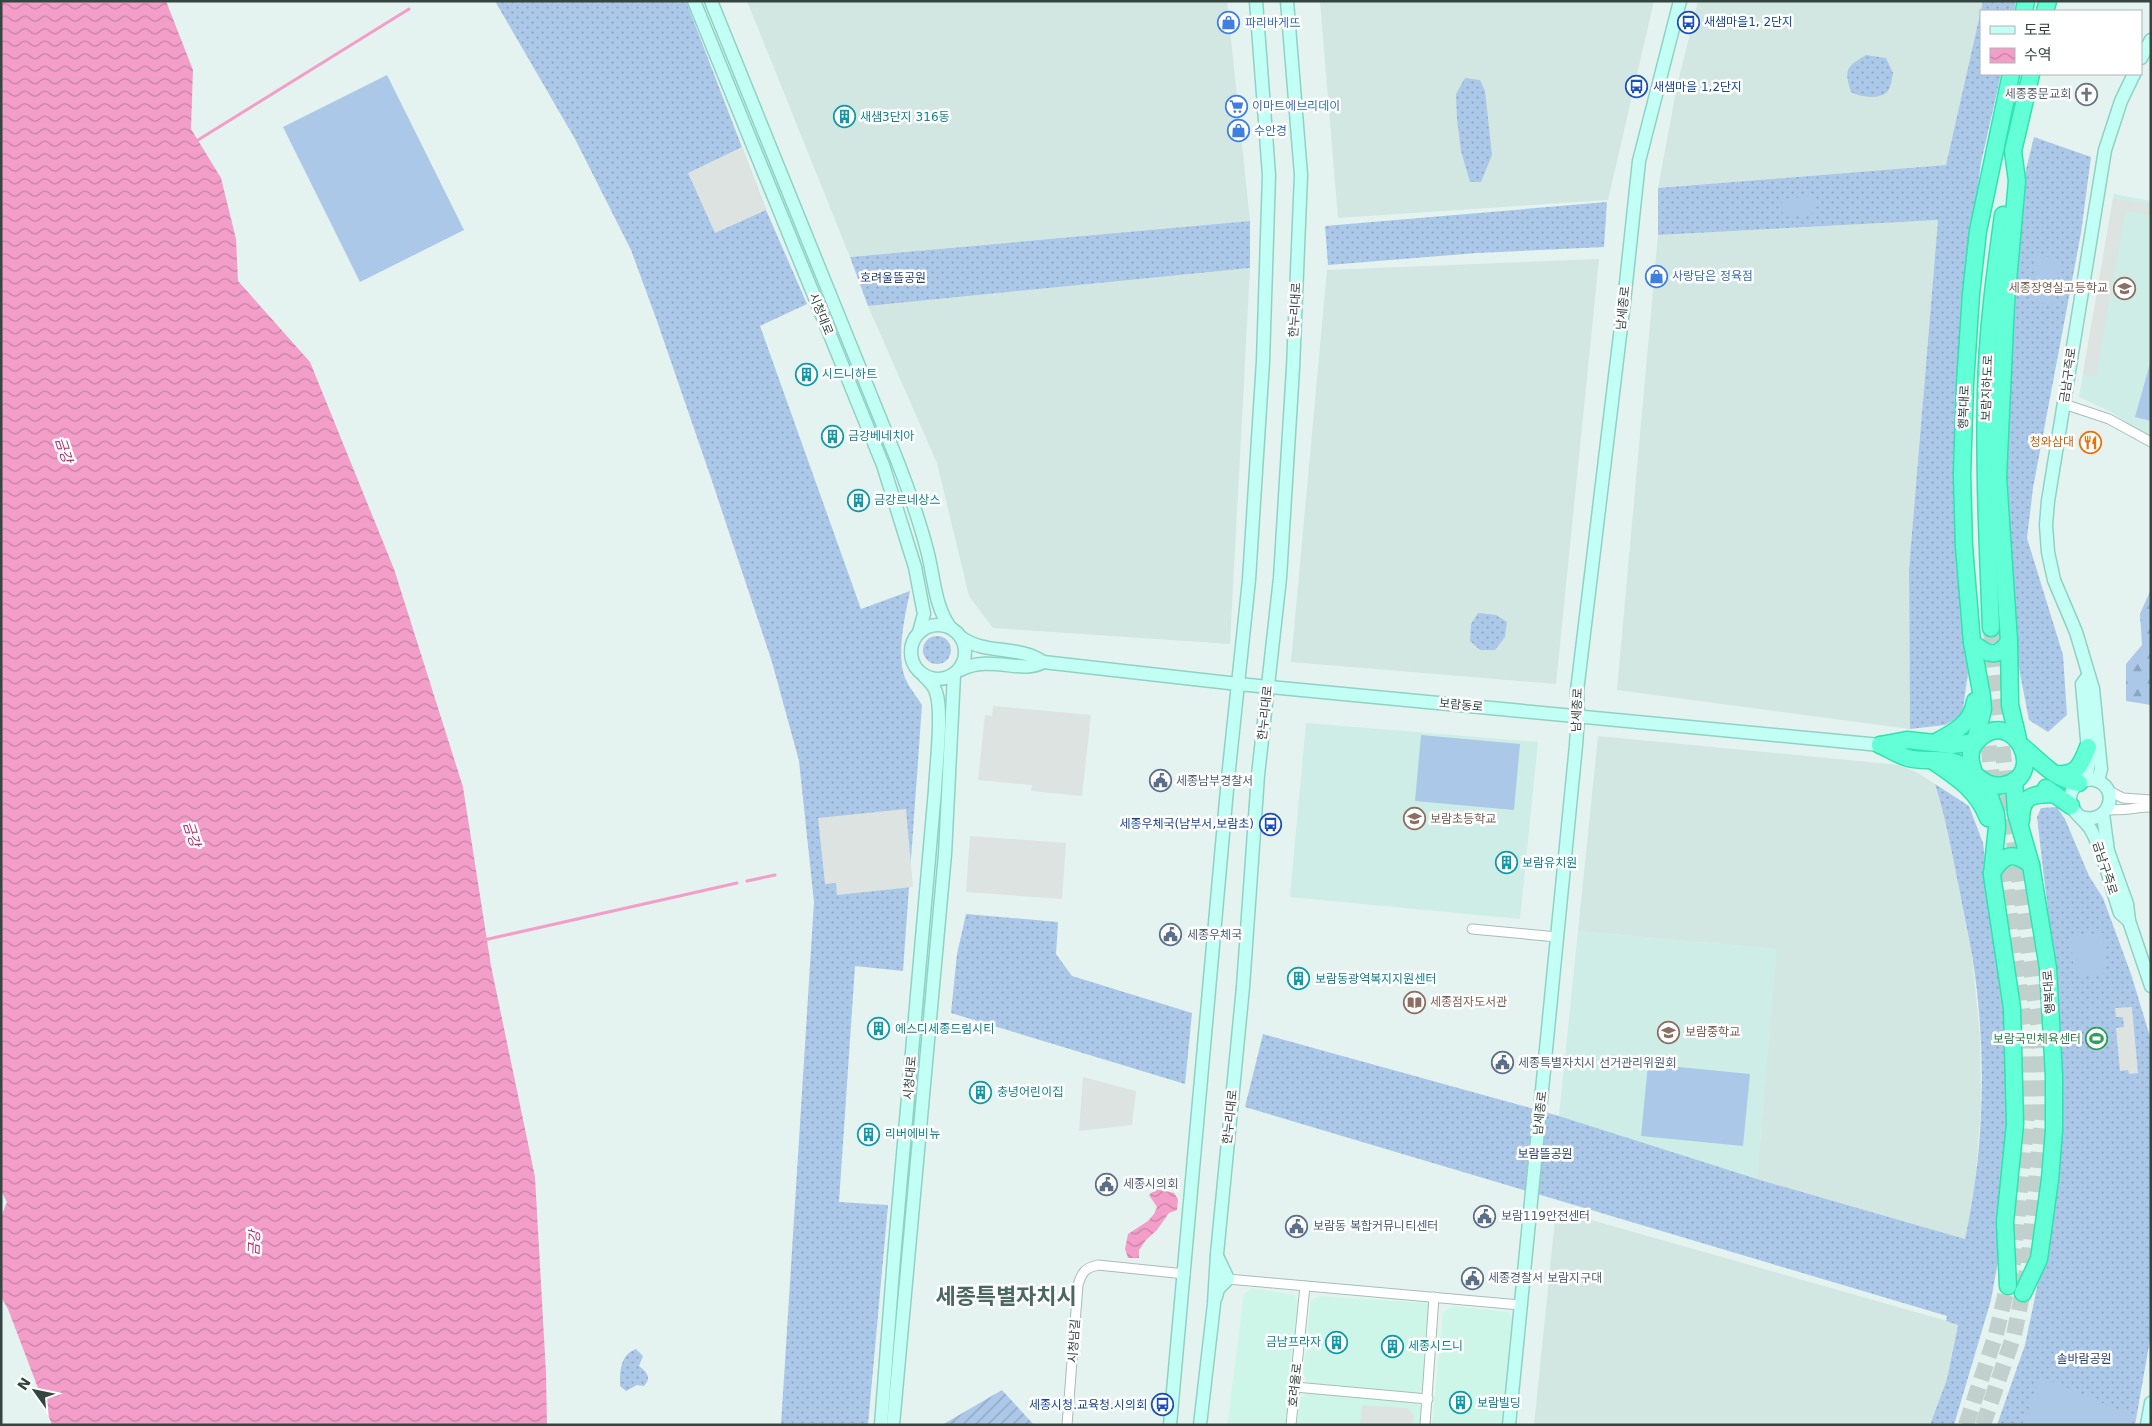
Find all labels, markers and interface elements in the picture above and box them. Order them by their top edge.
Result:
bus stop icon: 새샘마을1, 2단지 [1676,10,1700,34]
legend [1980,10,2142,75]
shop icon: 파리바게뜨 [1217,11,1241,35]
place label: 새샘마을1, 2단지 [1704,15,1793,29]
place label: 파리바게뜨 [1245,16,1300,30]
text: 도로 [2024,21,2052,39]
text: 수역 [2024,46,2052,64]
bus stop icon: 새샘마을 1,2단지 [1625,75,1649,99]
place label: 새샘마을 1,2단지 [1653,80,1742,94]
church icon: 세종중문교회 [2075,82,2099,106]
place label: 세종중문교회 [2005,87,2071,101]
supermarket icon: 이마트에브리데이 [1224,94,1248,118]
place label: 이마트에브리데이 [1252,99,1340,113]
building icon: 새샘3단지 316동 [832,105,856,129]
place label: 새샘3단지 316동 [860,110,950,124]
shop icon: 수안경 [1226,119,1250,143]
place label: 수안경 [1254,124,1287,138]
shop icon: 사랑담은 정육점 [1644,264,1668,288]
place label: 사랑담은 정육점 [1672,269,1753,283]
park label: 호려울뜰공원 [860,271,926,285]
school or university icon: 세종장영실고등학교 [2112,276,2136,300]
place label: 세종장영실고등학교 [2009,281,2108,295]
street label: 한누리대로 [1287,282,1303,338]
street label: 남세종로 [1614,285,1632,331]
street label: 시청대로 [806,291,836,337]
street label: 금남구즉로 [2057,347,2079,403]
street label: 보람지하도로 [1979,355,1995,421]
building icon: 시드니하트 [794,362,818,386]
place label: 시드니하트 [822,367,877,381]
street label: 행복대로 [1956,385,1972,429]
building icon: 금강베네치아 [820,424,844,448]
place label: 금강베네치아 [848,429,914,443]
restaurant icon: 청와삼대 [2078,430,2102,454]
water label: 금강 [52,435,76,467]
place label: 청와삼대 [2030,435,2074,449]
building icon: 금강르네상스 [846,488,870,512]
place label: 금강르네상스 [874,493,940,507]
street label: 한누리대로 [1255,685,1275,741]
street label: 남세종로 [1569,688,1585,732]
street label: 보람동로 [1438,696,1484,714]
public building icon: 세종남부경찰서 [1148,769,1172,793]
place label: 세종남부경찰서 [1176,774,1253,788]
school or university icon: 보람초등학교 [1402,807,1426,831]
bus stop icon: 세종우체국(남부서,보람초) [1258,812,1282,836]
place label: 보람초등학교 [1430,812,1496,826]
place label: 세종우체국(남부서,보람초) [1119,817,1254,831]
water label: 금강 [180,819,204,851]
street label: 금남구즉로 [2090,840,2120,896]
building icon: 보람유치원 [1494,851,1518,875]
place label: 보람유치원 [1522,856,1577,870]
public building icon: 세종우체국 [1159,923,1183,947]
place label: 세종우체국 [1187,928,1242,942]
building icon: 보람동광역복지지원센터 [1287,967,1311,991]
street label: 행복대로 [2040,969,2058,1015]
place label: 보람동광역복지지원센터 [1315,972,1436,986]
library icon: 세종점자도서관 [1402,990,1426,1014]
place label: 세종점자도서관 [1430,995,1507,1009]
building icon: 에스디세종드림시티 [867,1017,891,1041]
school or university icon: 보람중학교 [1657,1020,1681,1044]
place label: 에스디세종드림시티 [895,1022,994,1036]
place label: 보람중학교 [1685,1025,1740,1039]
sports icon: 보람국민체육센터 [2085,1027,2109,1051]
place label: 보람국민체육센터 [1993,1032,2081,1046]
public building icon: 세종특별자치시 선거관리위원회 [1490,1051,1514,1075]
street label: 시청대로 [901,1055,919,1101]
place label: 세종특별자치시 선거관리위원회 [1518,1056,1676,1070]
building icon: 충녕어린이집 [969,1080,993,1104]
place label: 충녕어린이집 [997,1085,1063,1099]
street label: 한누리대로 [1220,1089,1240,1145]
street label: 남세종로 [1531,1090,1549,1136]
building icon: 리버에비뉴 [857,1122,881,1146]
place label: 리버에비뉴 [885,1127,940,1141]
park label: 보람뜰공원 [1517,1147,1573,1161]
public building icon: 세종시의회 [1095,1172,1119,1196]
place label: 세종시의회 [1123,1177,1178,1191]
public building icon: 보람119안전센터 [1473,1204,1497,1228]
place label: 보람119안전센터 [1501,1209,1590,1223]
public building icon: 보람동 복합커뮤니티센터 [1285,1214,1309,1238]
place label: 보람동 복합커뮤니티센터 [1313,1219,1438,1233]
water label: 금강 [246,1228,263,1256]
public building icon: 세종경찰서 보람지구대 [1460,1266,1484,1290]
place label: 세종경찰서 보람지구대 [1488,1271,1602,1285]
district label: 세종특별자치시 [935,1284,1077,1309]
street label: 시청남길 [1065,1318,1083,1364]
building icon: 금남프라자 [1325,1330,1349,1354]
building icon: 세종시드니 [1380,1334,1404,1358]
place label: 금남프라자 [1266,1335,1321,1349]
place label: 세종시드니 [1408,1339,1463,1353]
park label: 솔바람공원 [2056,1352,2112,1366]
street label: 호려울로 [1286,1362,1304,1408]
north arrow [10,1366,60,1416]
text: N [14,1375,34,1393]
building icon: 보람빌딩 [1449,1391,1473,1415]
bus stop icon: 세종시청.교육청.시의회 [1151,1393,1175,1417]
place label: 보람빌딩 [1477,1396,1521,1410]
place label: 세종시청.교육청.시의회 [1029,1398,1147,1412]

